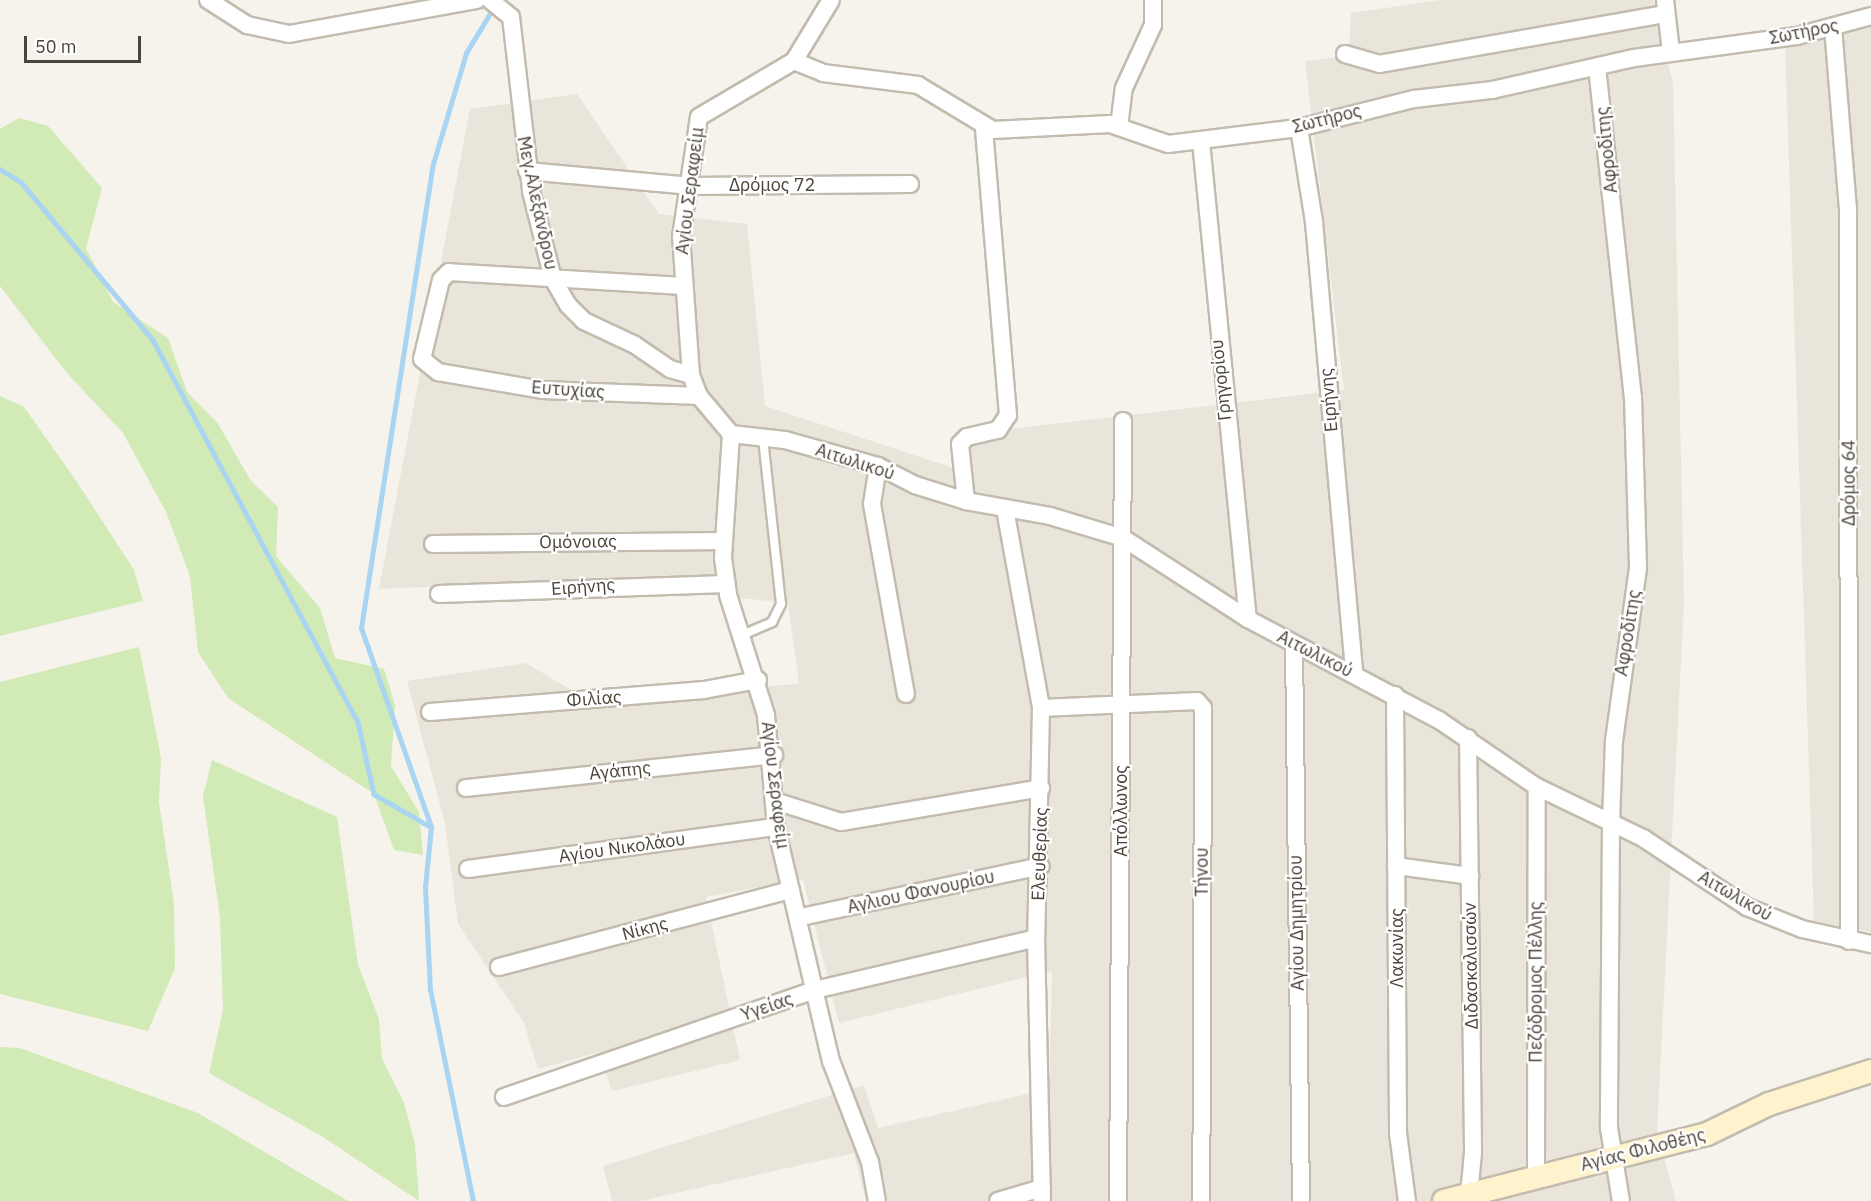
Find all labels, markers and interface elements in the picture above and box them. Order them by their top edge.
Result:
street label: Σωτήρος [1767,15,1841,49]
scale bar [27,24,144,62]
text: 50 m [35,35,77,58]
street label: Σωτήρος [1290,100,1364,138]
street label: Αφροδίτης [1592,106,1622,194]
street label: Αγίου Σεραφείμ [671,126,709,256]
street label: Μεγ.Αλεξάνδρου [512,134,562,272]
street label: Δρόμος 72 [729,174,815,196]
street label: Γρηγορίου [1206,338,1236,422]
street label: Ειρήνης [1315,367,1343,433]
street label: Ευτυχίας [530,377,606,403]
street label: Αιτωλικού [813,439,897,485]
street label: Δρόμος 64 [1838,440,1860,526]
street label: Ομόνοιας [539,531,617,553]
street label: Ειρήνης [550,574,616,600]
street label: Αφροδίτης [1611,588,1645,678]
street label: Αιτωλικού [1274,626,1356,682]
street label: Φιλίας [566,686,622,712]
street label: Αγίου Σεραφείμ [756,720,794,850]
street label: Αγάπης [588,757,652,785]
street label: Απόλλωνος [1110,765,1132,857]
street label: Ελευθερίας [1028,807,1052,901]
street label: Αγίου Νικολάου [557,828,687,868]
street label: Τήνου [1191,847,1213,897]
street label: Αγίου Δημητρίου [1285,855,1309,991]
street label: Αγλιου Φανουρίου [845,866,997,918]
street label: Αιτωλικού [1694,866,1776,926]
street label: Πεζόδρομος Πέλλης [1525,901,1547,1063]
street label: Διδασκαλισσών [1459,902,1483,1030]
street label: Λακωνίας [1386,908,1408,988]
street label: Νίκης [620,913,670,945]
street label: Υγείας [738,988,796,1026]
street label: Αγίας Φιλοθέης [1578,1124,1708,1176]

